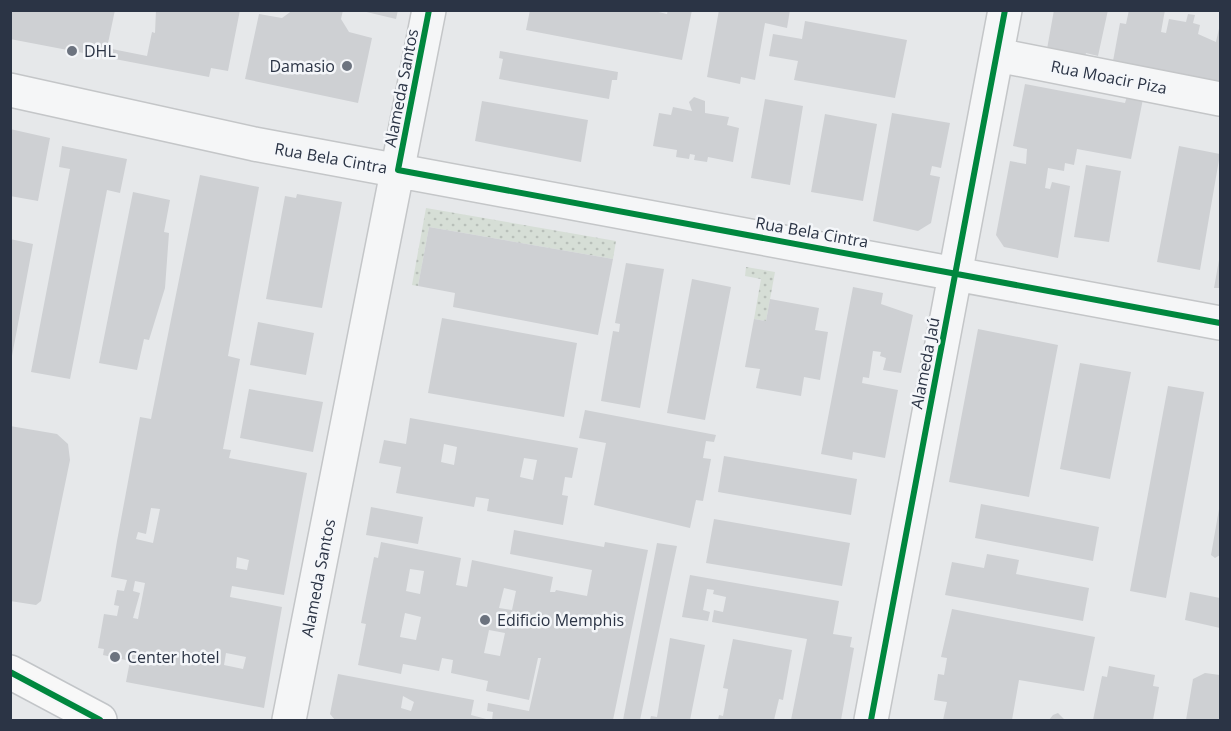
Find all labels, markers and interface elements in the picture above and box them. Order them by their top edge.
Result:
street label: Alameda Santos [379,27,423,149]
place label: DHL [84,40,116,62]
marker: DHL [65,44,79,58]
place label: Damasio [270,55,335,77]
street label: Rua Moacir Piza [1049,55,1169,99]
marker: Damasio [340,59,354,73]
street label: Rua Bela Cintra [273,137,389,179]
street label: Rua Bela Cintra [754,211,870,253]
street label: Alameda Jaú [905,315,945,411]
street label: Alameda Santos [296,517,340,639]
place label: Edificio Memphis [497,609,624,631]
marker: Edificio Memphis [478,613,492,627]
place label: Center hotel [127,646,219,668]
marker: Center hotel [108,650,122,664]

